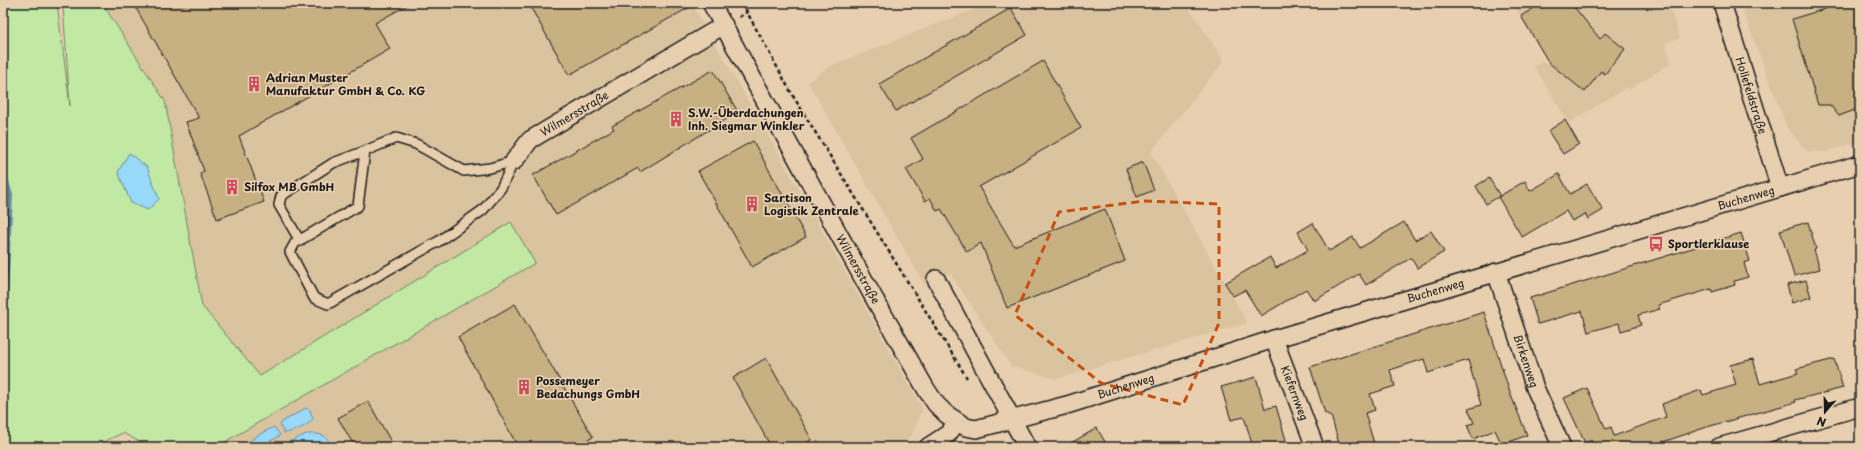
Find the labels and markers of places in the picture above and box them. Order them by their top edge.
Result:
place label: Adrian Muster Manufaktur GmbH & Co. KG [266,69,425,99]
building icon: Adrian Muster Manufaktur GmbH & Co. KG [245,75,263,93]
place label: S.W.-Überdachungen Inh. Siegmar Winkler [688,104,805,134]
building icon: S.W.-Überdachungen Inh. Siegmar Winkler [667,110,685,128]
building icon: Silfox MB GmbH [223,178,241,196]
place label: Silfox MB GmbH [244,178,334,195]
place label: Sartison Logistik Zentrale [764,189,859,219]
building icon: Sartison Logistik Zentrale [743,195,761,213]
bus stop icon: Sportlerklause [1647,235,1665,253]
place label: Sportlerklause [1668,235,1749,252]
place label: Possemeyer Bedachungs GmbH [536,372,640,402]
building icon: Possemeyer Bedachungs GmbH [515,378,533,396]

